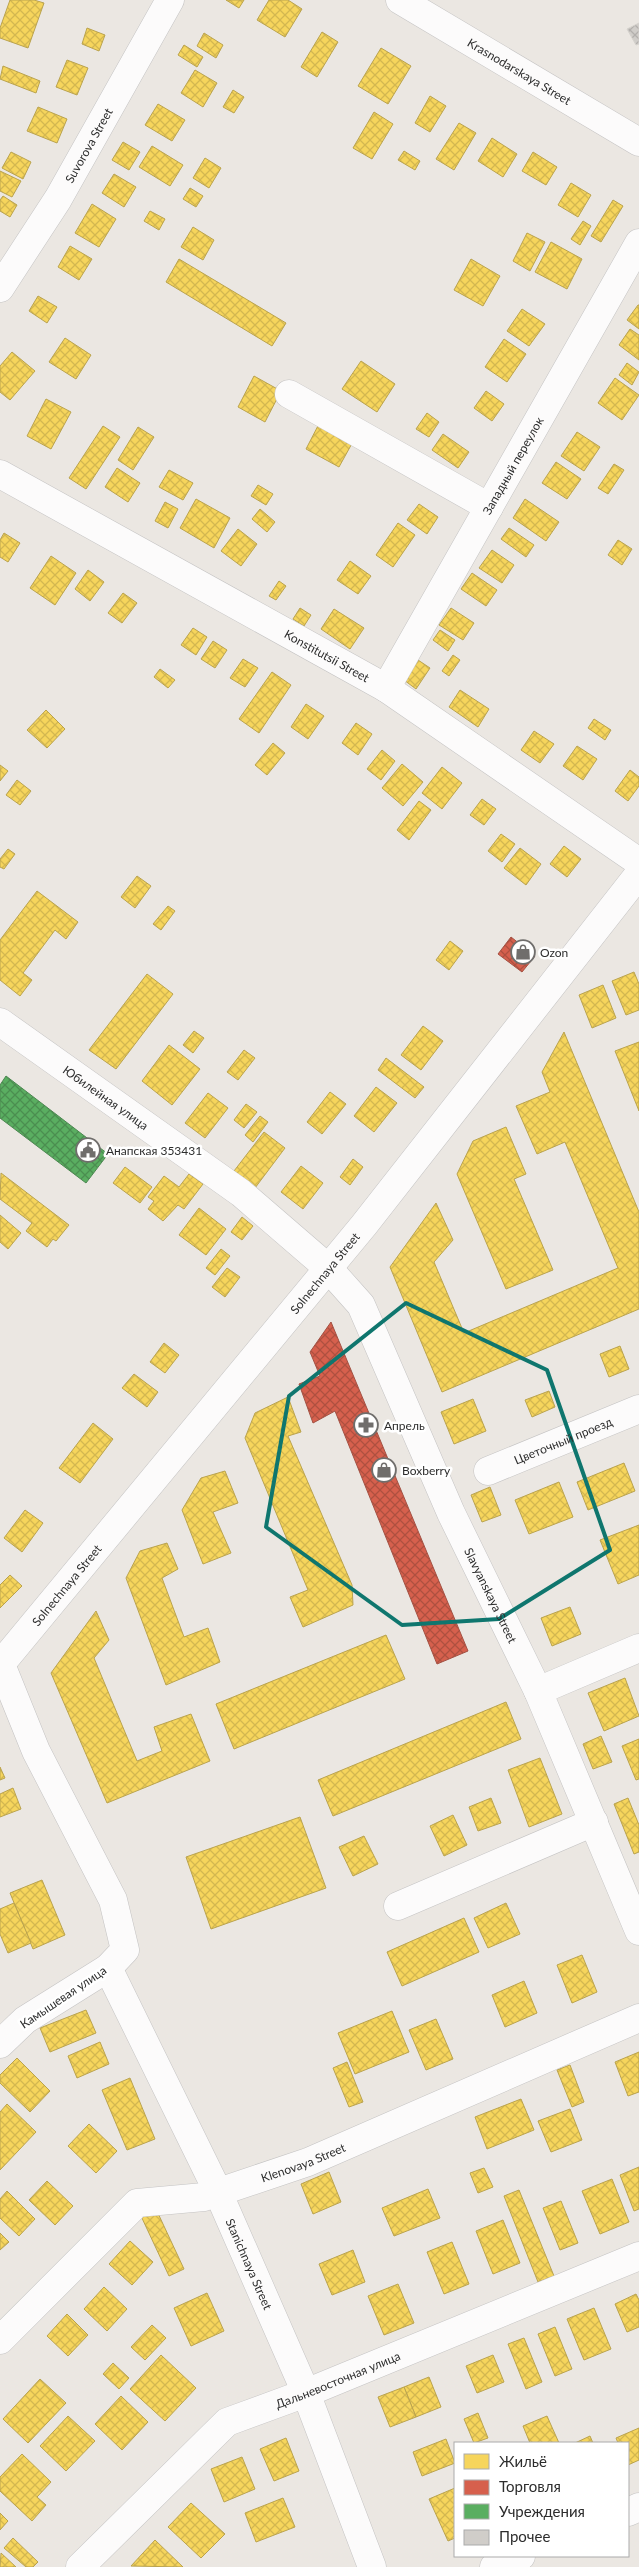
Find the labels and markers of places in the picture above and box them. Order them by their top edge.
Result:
shop icon: Ozon [510,939,536,965]
place label: Ozon [540,945,568,960]
public building icon: Анапская 353431 [75,1137,101,1163]
place label: Анапская 353431 [106,1143,202,1158]
pharmacy icon: Апрель [353,1412,379,1438]
place label: Апрель [384,1418,425,1433]
shop icon: Boxberry [371,1457,397,1483]
place label: Boxberry [402,1463,451,1478]

